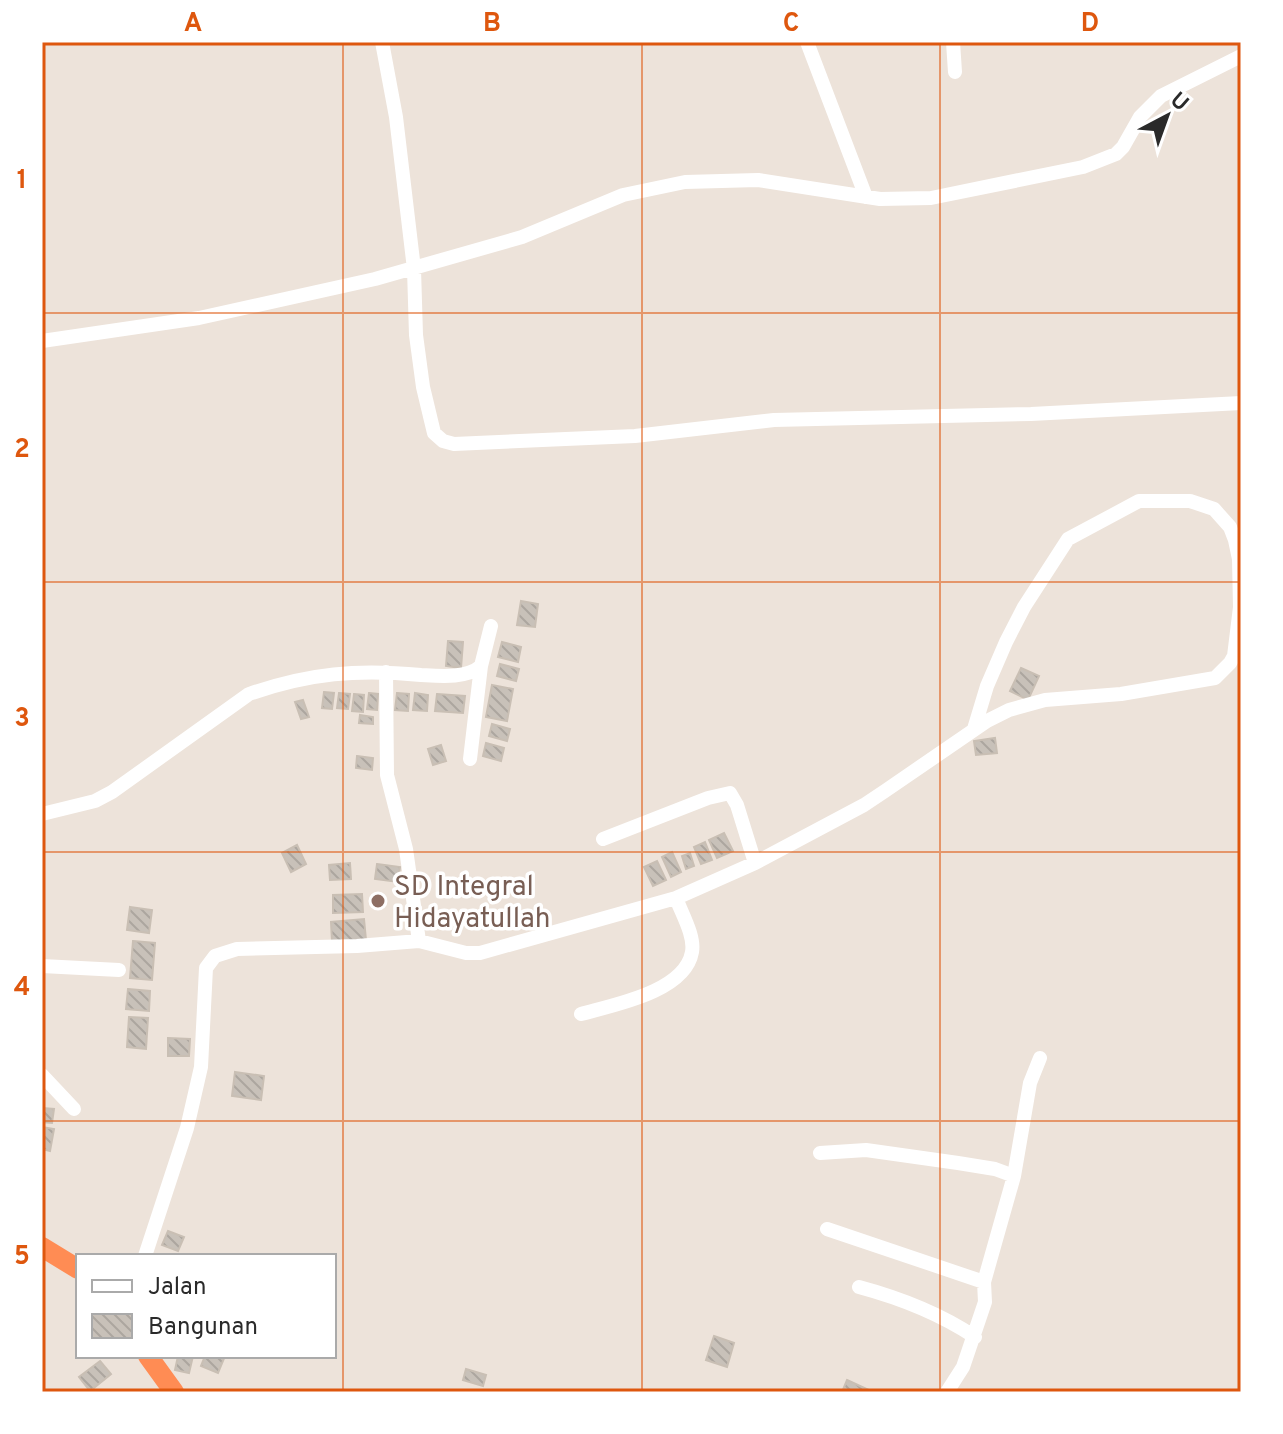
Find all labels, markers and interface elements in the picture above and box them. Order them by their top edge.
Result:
text: A [184,8,202,41]
text: B [483,8,501,41]
text: C [783,8,799,41]
text: D [1081,8,1099,41]
north arrow [1127,76,1207,156]
text: U [1164,87,1193,118]
text: 1 [17,165,27,198]
text: 2 [14,434,30,467]
text: 3 [14,703,30,736]
place label: SD Integral Hidayatullah [394,870,551,938]
marker: SD Integral Hidayatullah [369,892,387,910]
text: 4 [14,972,30,1005]
text: 5 [14,1241,30,1274]
legend [76,1254,336,1358]
text: Jalan [148,1273,206,1303]
text: Bangunan [148,1313,258,1343]

